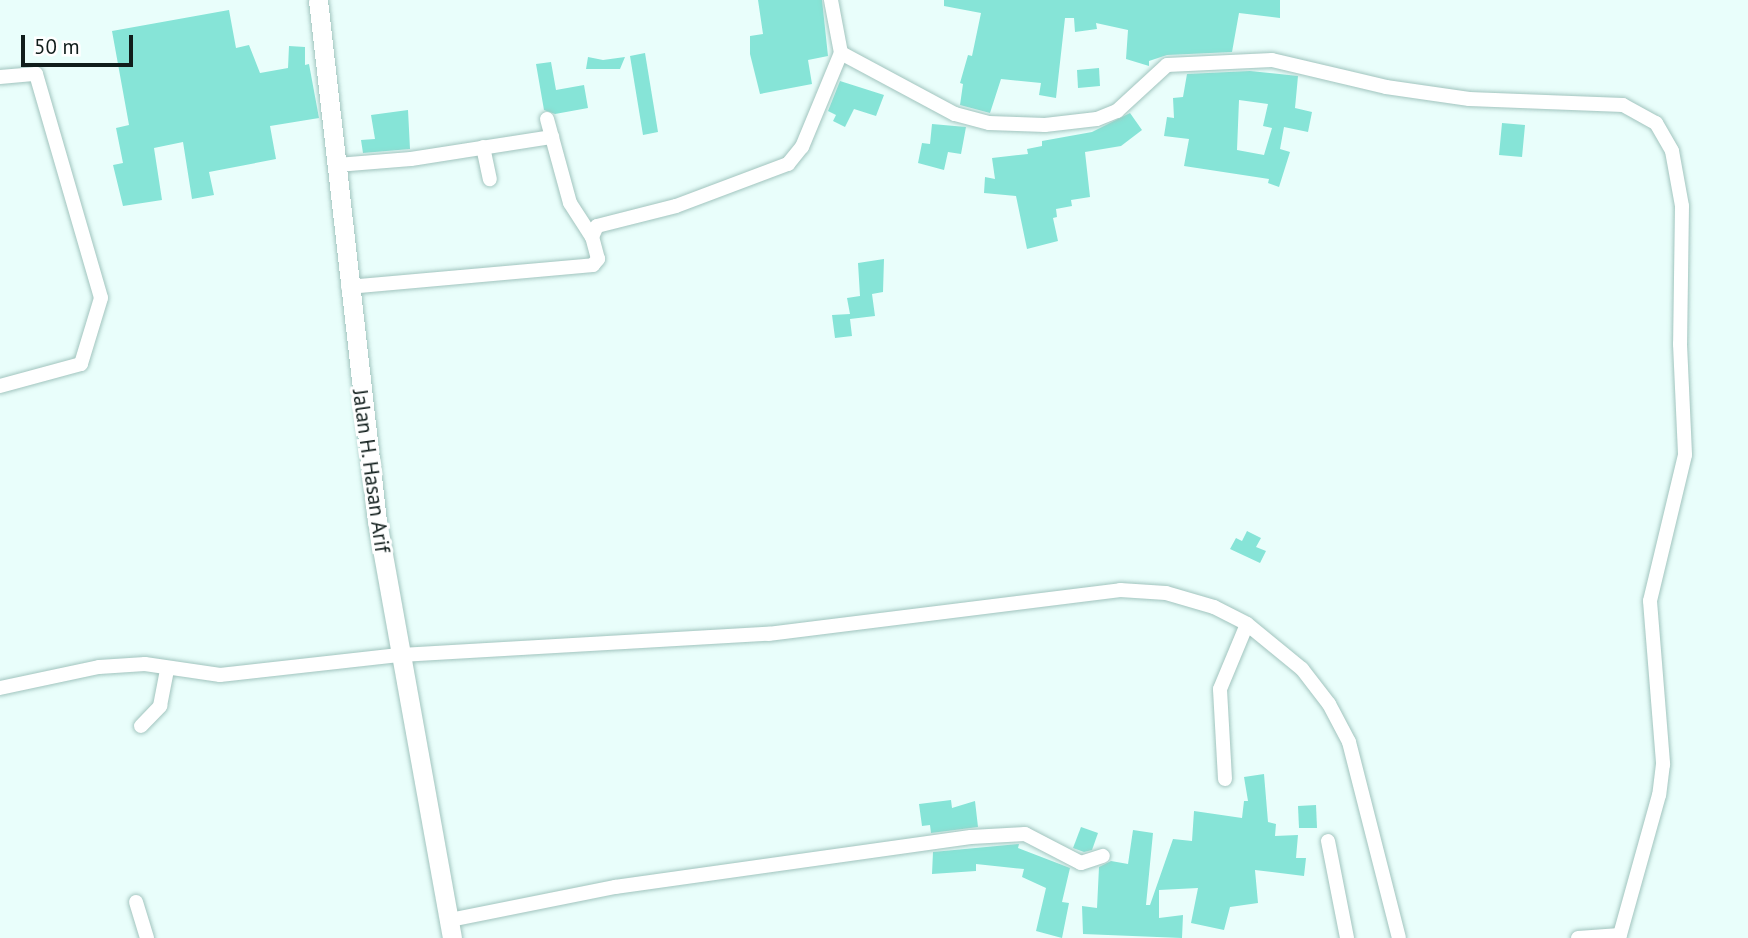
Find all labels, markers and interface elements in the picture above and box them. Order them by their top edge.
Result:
scale bar [24,21,136,65]
text: 50 m [34,33,80,60]
street label: Jalan H. Hasan Arif [347,387,395,555]

